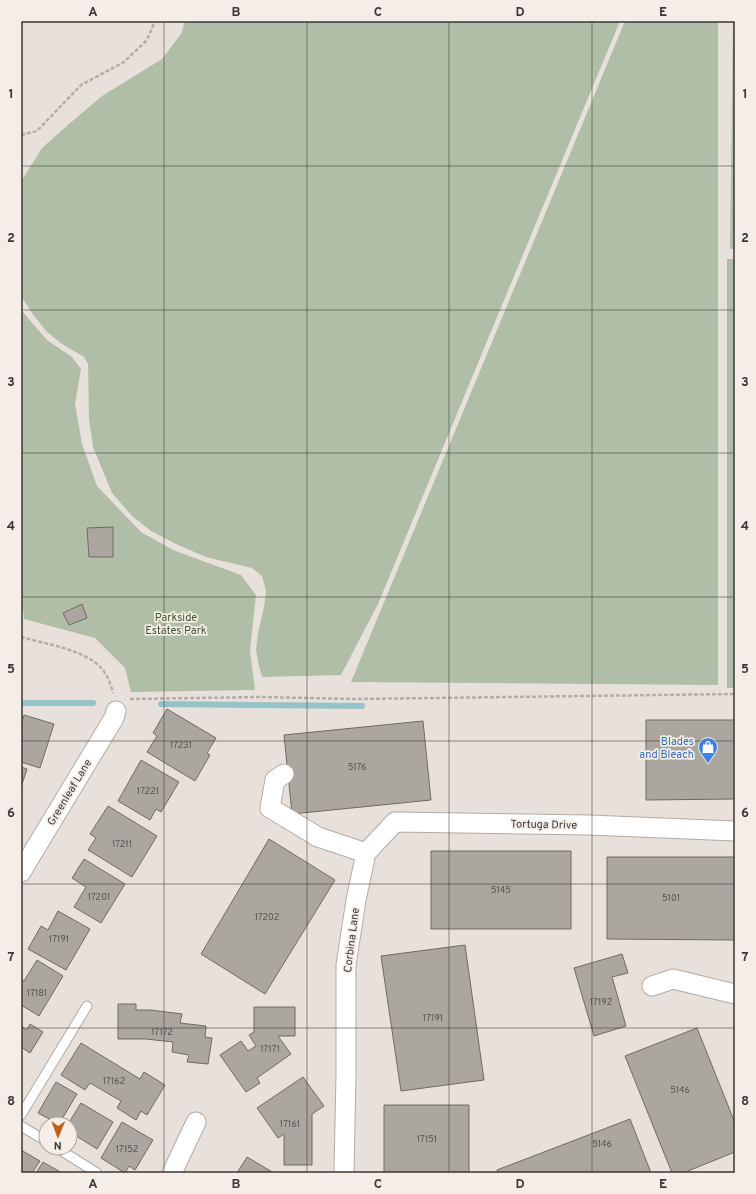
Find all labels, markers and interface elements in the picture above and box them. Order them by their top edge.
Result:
text: A [88,5,98,21]
text: B [232,5,241,21]
text: C [374,5,382,21]
text: D [515,5,525,21]
text: E [659,5,667,21]
text: 1 [8,87,14,103]
text: 1 [742,87,748,103]
text: 2 [7,231,15,247]
text: 2 [741,231,749,247]
text: 3 [7,375,15,391]
text: 3 [741,375,749,391]
text: 4 [7,519,15,535]
text: 4 [741,519,749,535]
park label: Parkside Estates Park [145,611,207,638]
text: 5 [7,662,15,678]
text: 5 [741,662,749,678]
place label: Blades and Bleach [639,735,694,762]
shop icon: Blades and Bleach [697,736,719,764]
house number: 17231 [170,740,192,751]
street label: Greenleaf Lane [45,757,95,828]
house number: 5176 [348,762,366,773]
house number: 17221 [137,786,159,797]
text: 6 [7,806,15,822]
text: 6 [741,806,749,822]
street label: Tortuga Drive [511,817,578,833]
house number: 17211 [112,839,132,850]
house number: 5145 [491,885,511,896]
house number: 17201 [88,892,110,903]
house number: 5101 [662,893,680,904]
street label: Corbina Lane [341,907,363,973]
house number: 17202 [255,912,279,923]
house number: 17191 [49,934,69,945]
text: 7 [8,950,15,966]
text: 7 [742,950,749,966]
house number: 17181 [27,988,47,999]
house number: 17192 [590,997,612,1008]
house number: 17191 [423,1013,443,1024]
house number: 17172 [151,1027,173,1038]
house number: 17171 [260,1044,280,1055]
house number: 17162 [103,1076,125,1087]
house number: 5146 [670,1085,690,1096]
text: 8 [7,1094,15,1110]
text: 8 [741,1094,749,1110]
north arrow [38,1116,78,1156]
house number: 17161 [280,1119,300,1130]
house number: 17151 [417,1134,437,1145]
text: N [54,1138,62,1152]
house number: 5146 [592,1139,612,1150]
house number: 17152 [116,1144,138,1155]
text: A [88,1177,98,1193]
text: B [232,1177,241,1193]
text: C [374,1177,382,1193]
text: D [515,1177,525,1193]
text: E [659,1177,667,1193]

